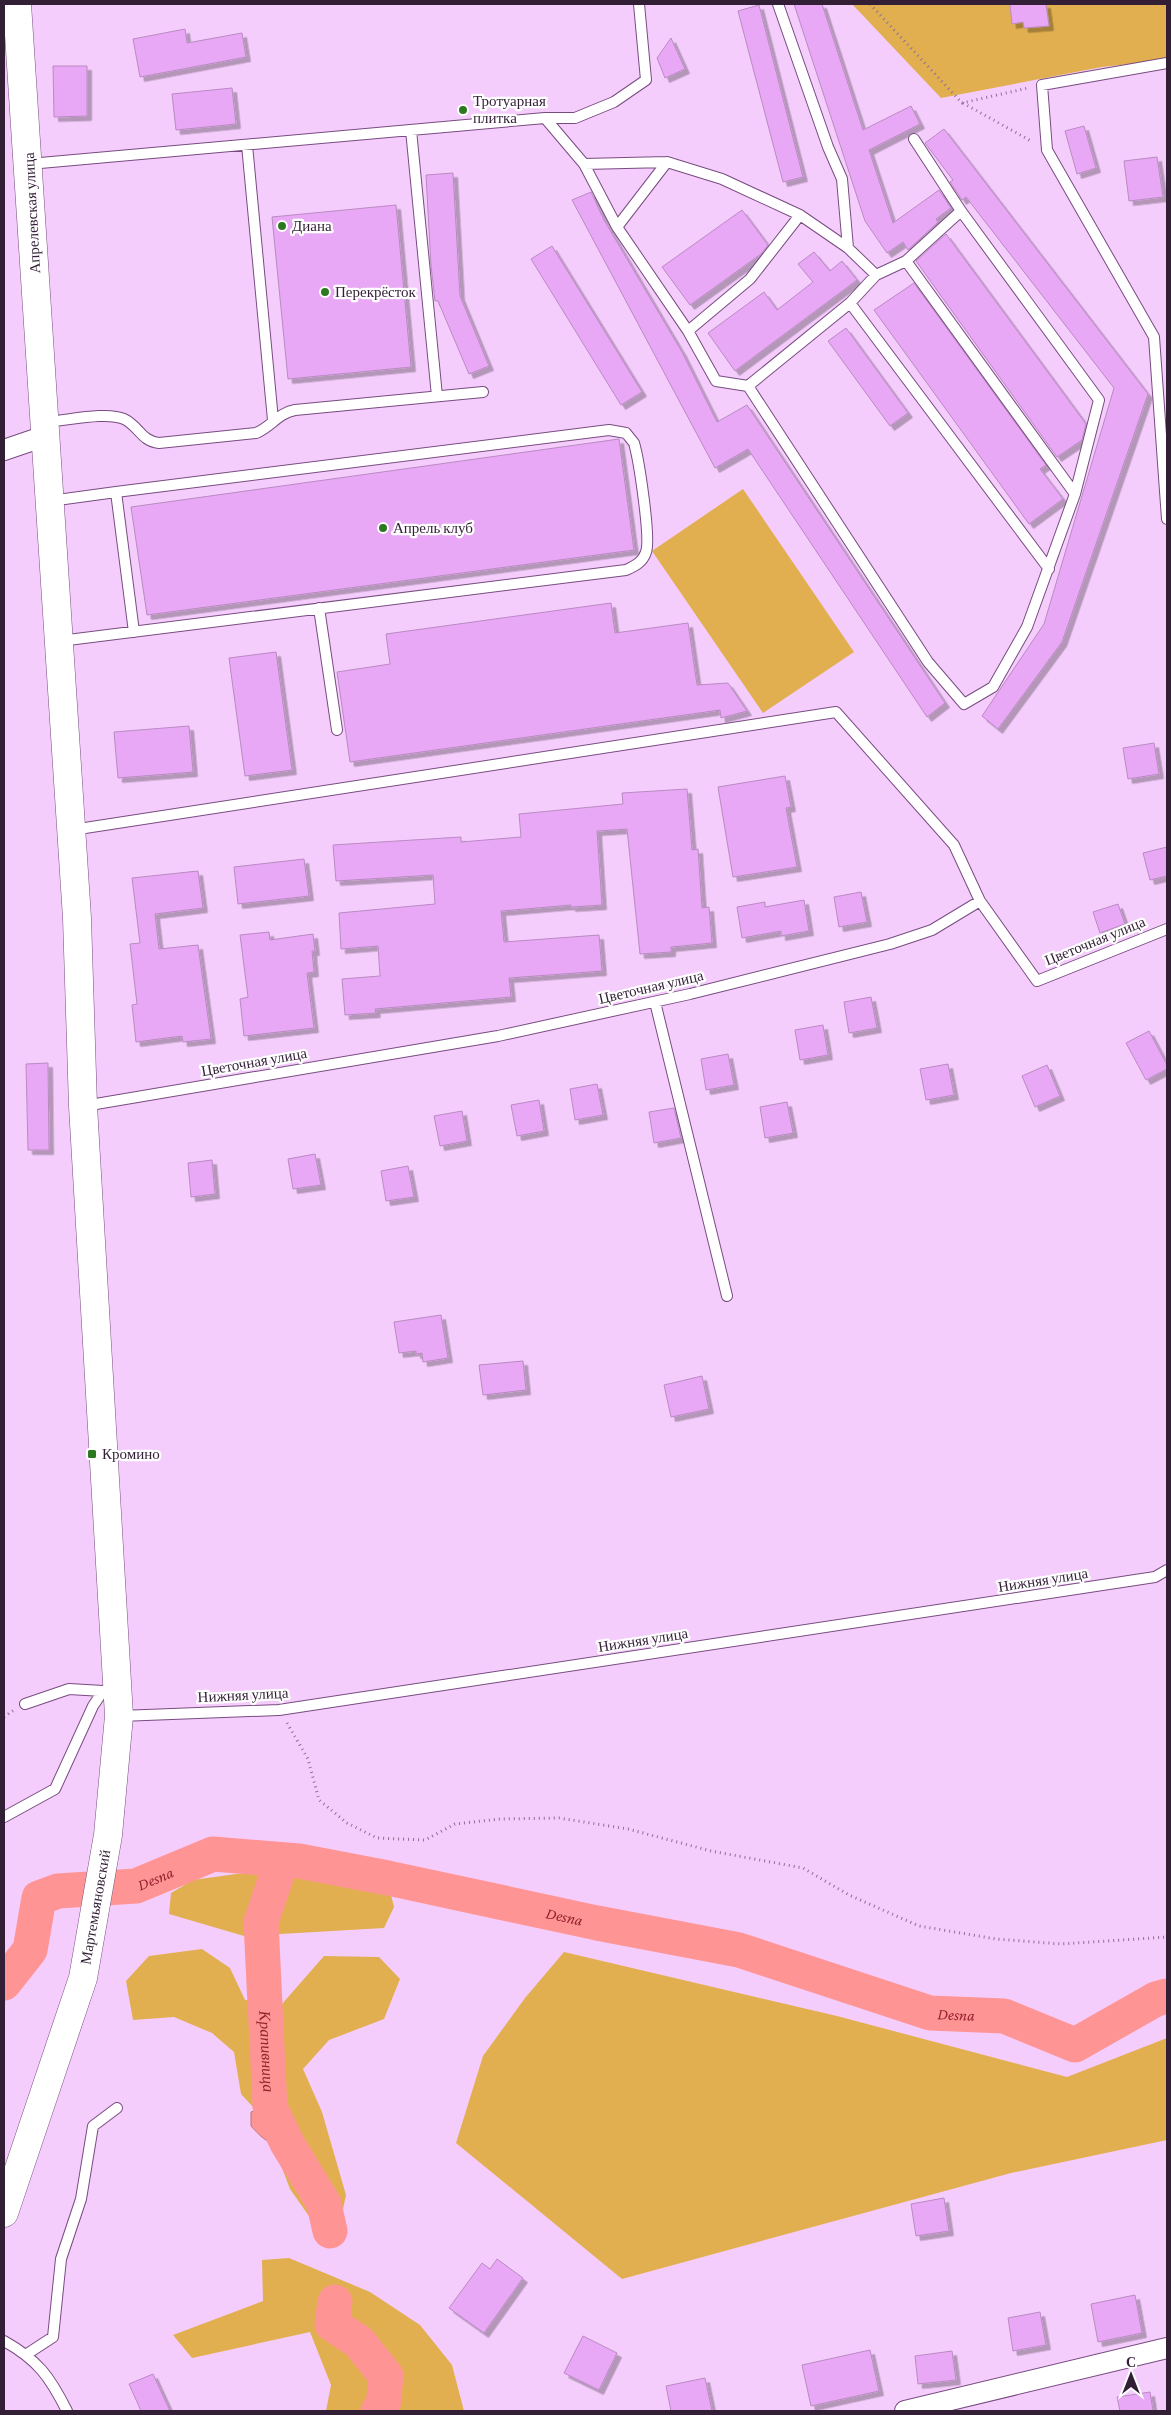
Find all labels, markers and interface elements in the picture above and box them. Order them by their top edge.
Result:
place label: Тротуарная плитка [473,93,546,126]
marker: Тротуарная плитка [457,104,469,116]
street label: Апрелевская улица [21,152,43,274]
place label: Диана [292,218,332,234]
marker: Диана [276,220,288,232]
place label: Перекрёсток [335,284,417,300]
marker: Перекрёсток [319,286,331,298]
place label: Апрель клуб [393,520,473,536]
marker: Апрель клуб [377,522,389,534]
street label: Цветочная улица [1042,913,1148,968]
street label: Цветочная улица [597,967,705,1007]
street label: Цветочная улица [200,1045,308,1079]
place label: Кромино [102,1446,160,1462]
marker: Кромино [86,1448,98,1460]
street label: Нижняя улица [997,1565,1089,1595]
street label: Нижняя улица [597,1625,689,1655]
street label: Нижняя улица [197,1685,289,1705]
street label: Мартемьяновский [78,1848,113,1966]
water label: Desna [135,1863,176,1893]
water label: Desna [544,1904,585,1928]
water label: Desna [937,2005,975,2023]
water label: Крапивница [256,2009,278,2093]
north arrow [1106,2350,1156,2400]
text: С [1126,2354,1136,2370]

